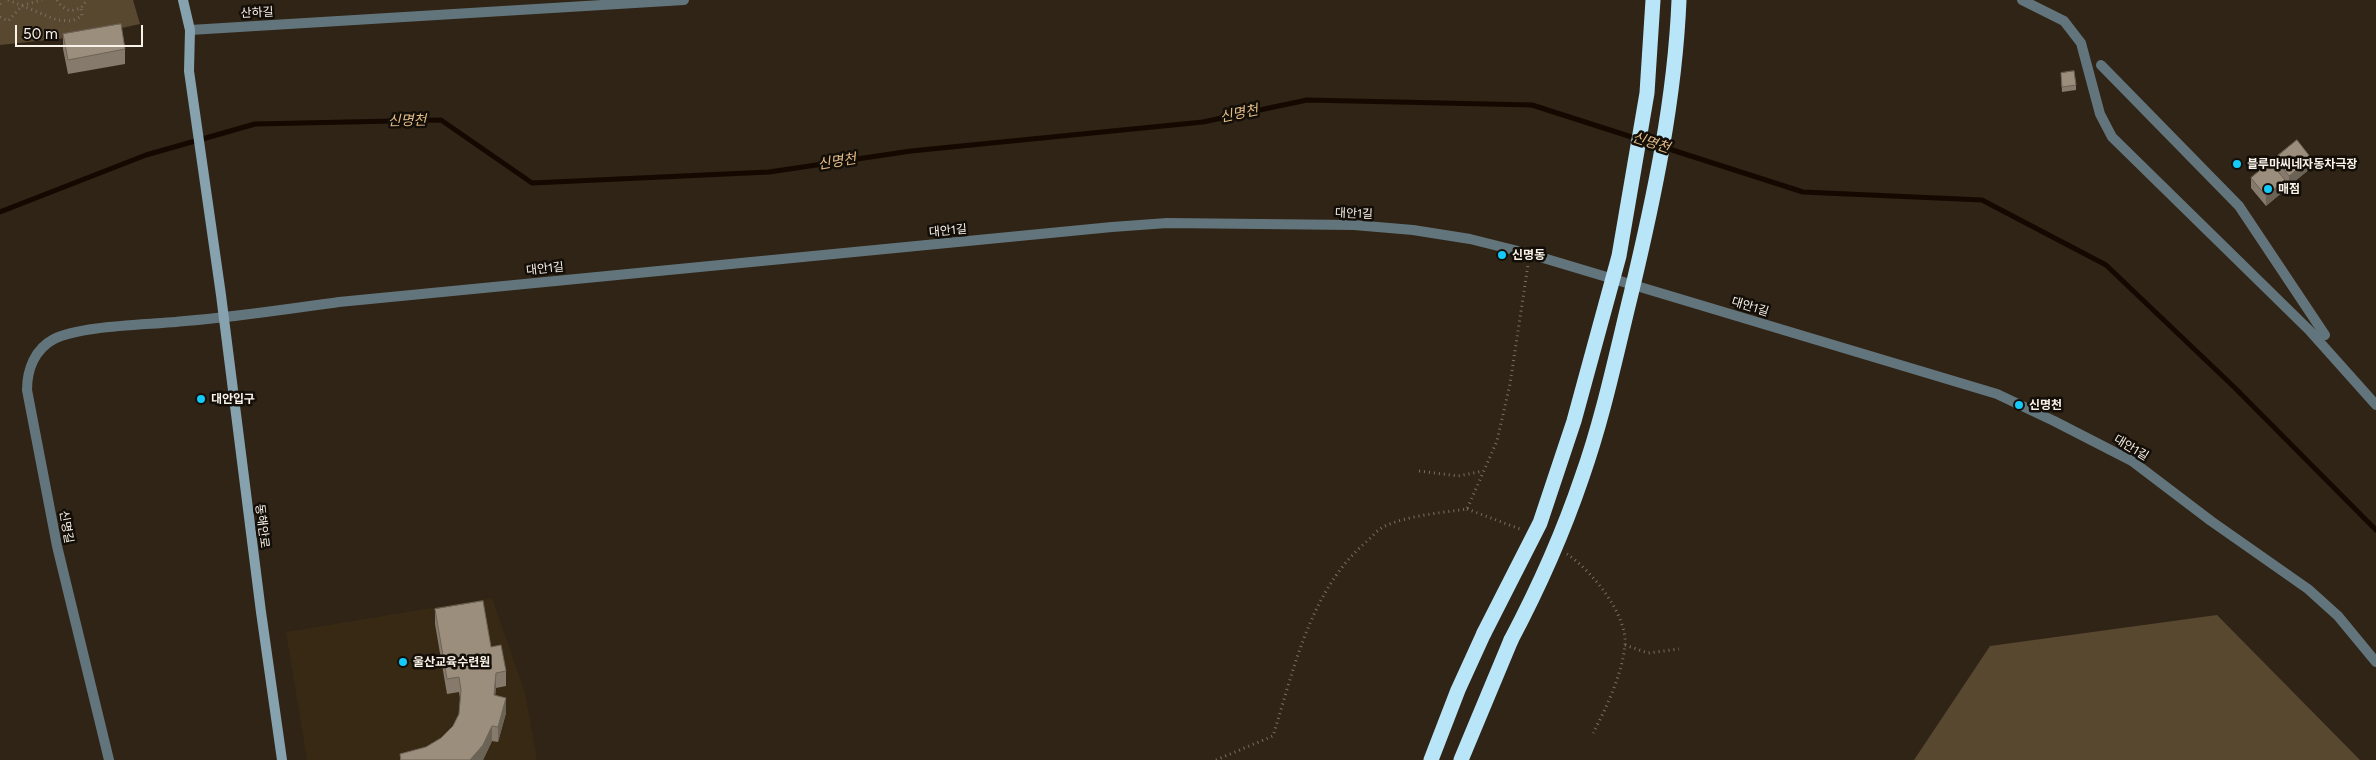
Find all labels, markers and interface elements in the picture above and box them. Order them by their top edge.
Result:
street label: 산하길 [240,5,274,21]
scale bar [18,15,145,47]
text: 50 m [23,25,58,43]
water label: 신명천 [1218,102,1260,126]
water label: 신명천 [388,112,426,130]
water label: 신명천 [1630,129,1672,157]
water label: 신명천 [817,151,857,173]
place label: 블루마씨네자동차극장 [2247,157,2357,171]
marker: 블루마씨네자동차극장 [2231,158,2243,170]
place label: 매점 [2278,182,2300,196]
marker: 매점 [2262,183,2274,195]
street label: 대안1길 [1335,206,1373,222]
street label: 대안1길 [928,222,968,240]
place label: 신명동 [1512,248,1545,262]
marker: 신명동 [1496,249,1508,261]
street label: 대안1길 [525,260,565,278]
street label: 대안1길 [1730,295,1770,319]
place label: 대안입구 [211,392,255,406]
marker: 대안입구 [195,393,207,405]
place label: 신명천 [2029,398,2062,412]
marker: 신명천 [2013,399,2025,411]
street label: 대안1길 [2111,432,2151,464]
street label: 동해안로 [252,503,272,549]
street label: 신명길 [56,509,76,545]
place label: 울산교육수련원 [413,655,490,669]
marker: 울산교육수련원 [397,656,409,668]

